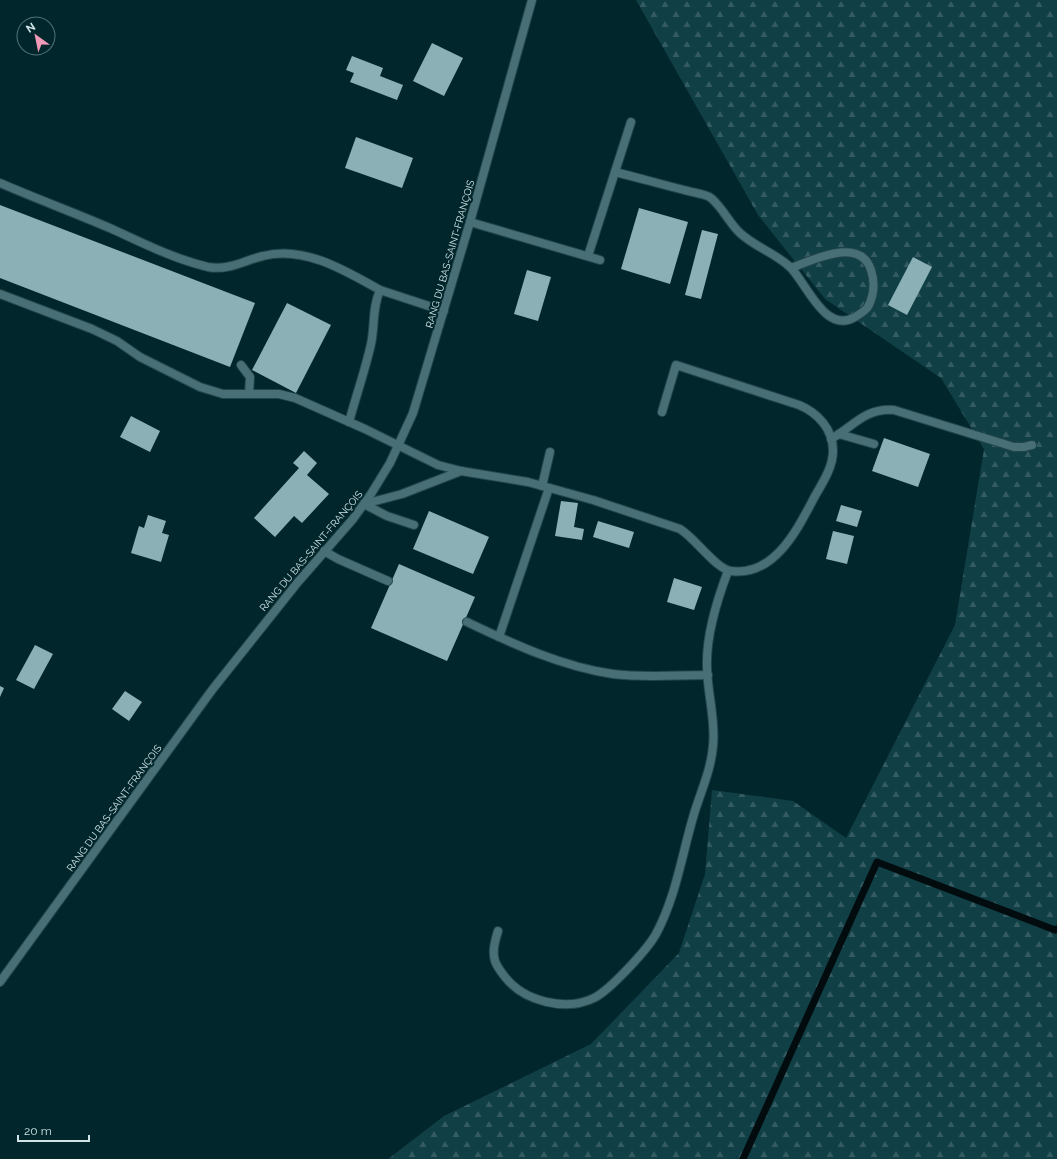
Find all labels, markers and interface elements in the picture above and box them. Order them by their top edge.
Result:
north arrow [16,16,56,56]
text: N [24,20,38,36]
street label: RANG DU BAS-SAINT-FRANÇOIS [424,179,476,329]
street label: RANG DU BAS-SAINT-FRANÇOIS [257,489,365,613]
street label: RANG DU BAS-SAINT-FRANÇOIS [64,743,164,873]
scale bar [18,1117,89,1143]
text: 20 m [24,1124,52,1138]

